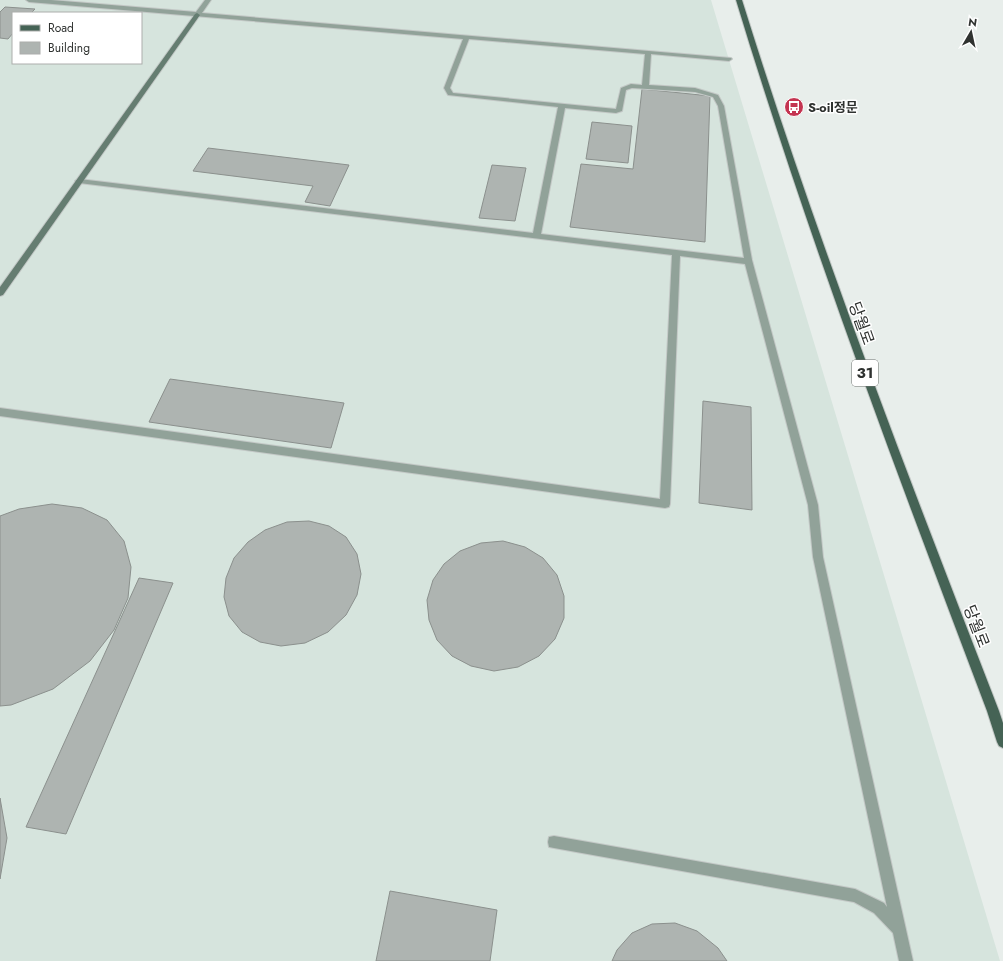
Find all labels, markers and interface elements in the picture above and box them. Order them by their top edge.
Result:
legend [12,12,142,64]
north arrow [951,12,991,52]
text: N [967,14,978,31]
text: Road [48,19,74,37]
text: Building [48,39,90,57]
bus stop icon: S-oil정문 [783,96,805,118]
place label: S-oil정문 [808,98,858,117]
street label: 당월로 [843,298,880,348]
road number: 31 [852,360,878,386]
street label: 당월로 [958,601,995,651]

